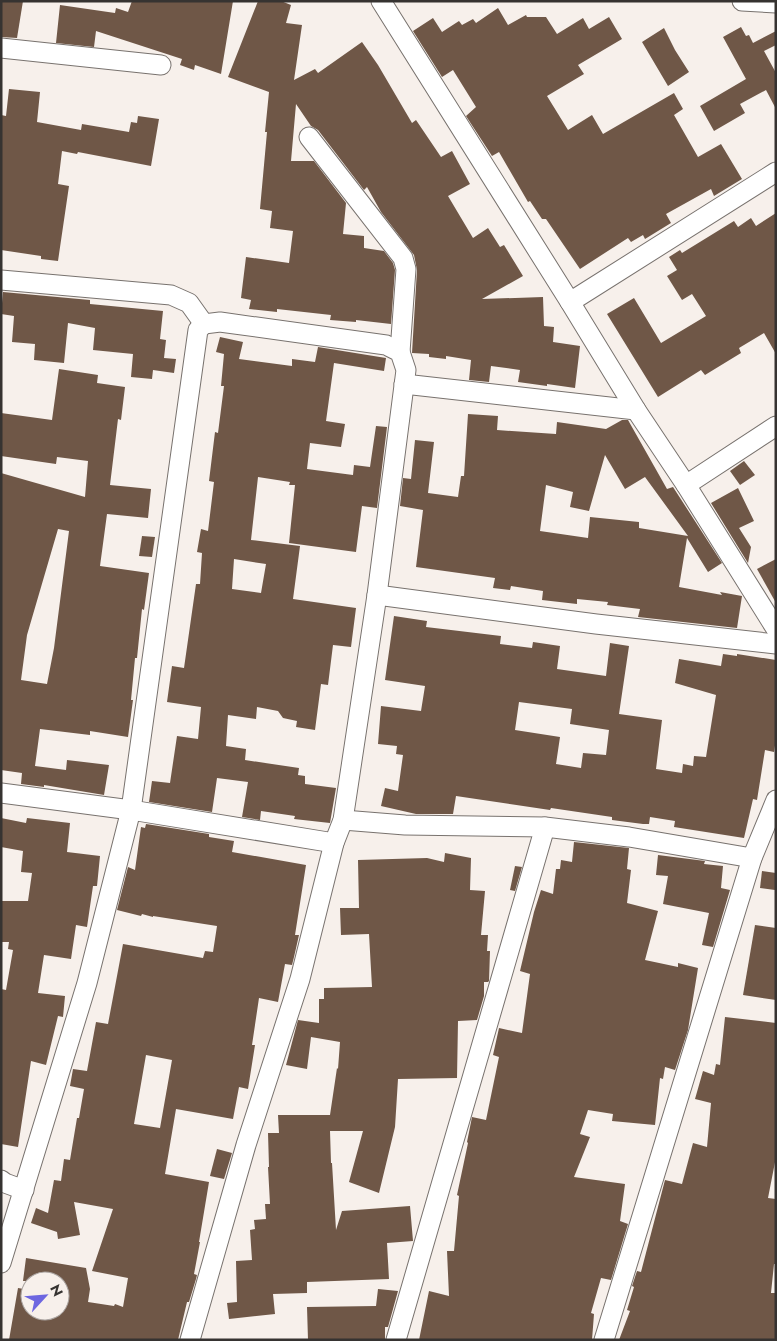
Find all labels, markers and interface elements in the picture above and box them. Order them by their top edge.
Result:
north arrow [20,1271,70,1321]
text: N [45,1281,68,1300]

